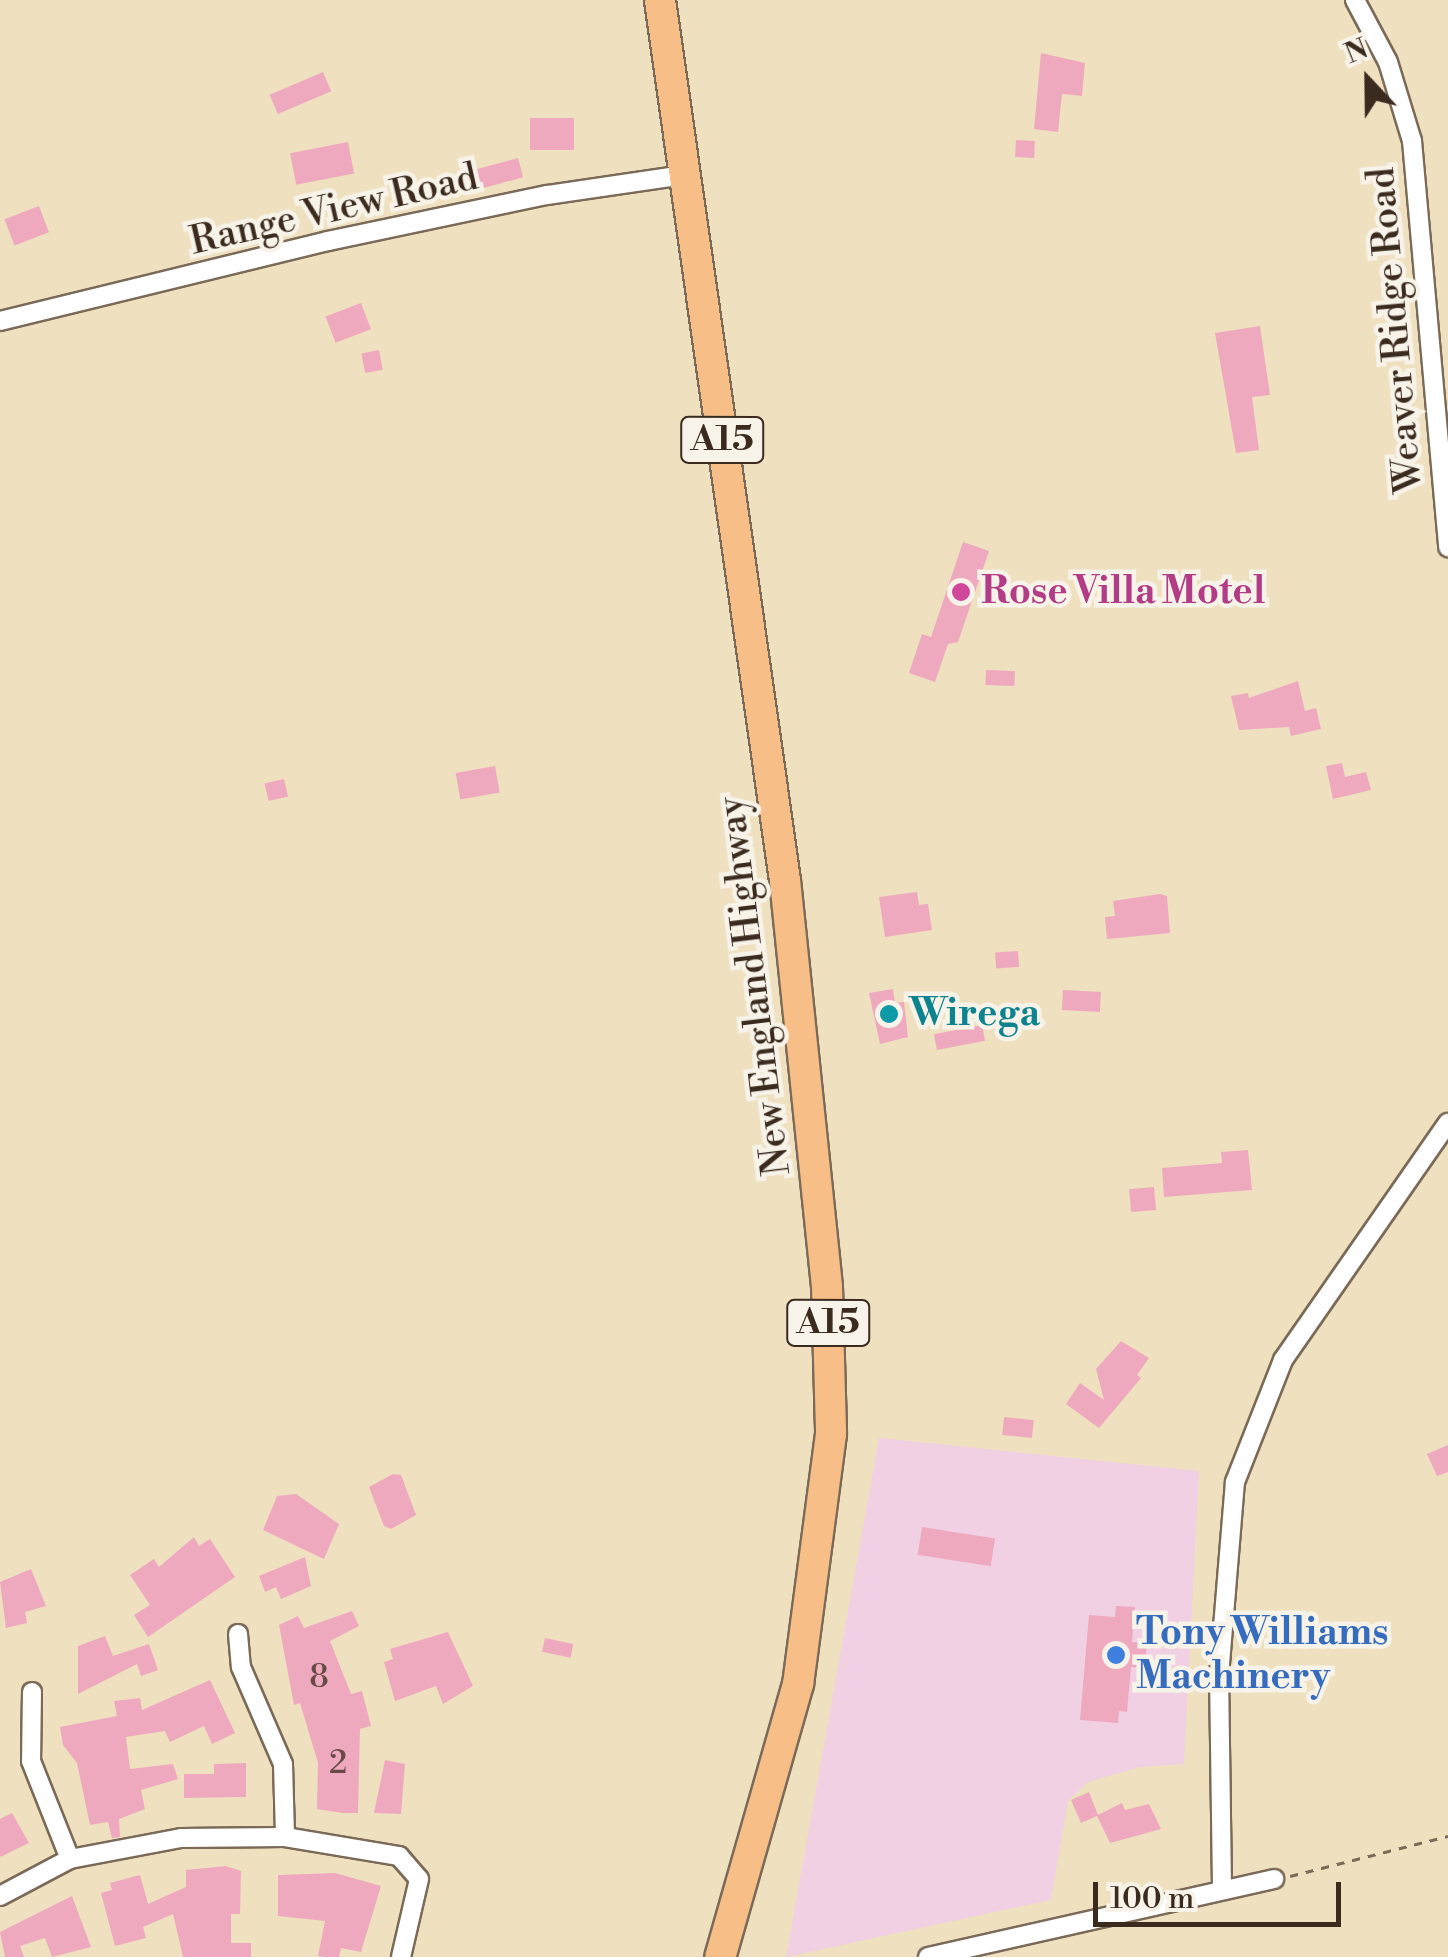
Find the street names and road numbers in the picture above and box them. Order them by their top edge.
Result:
street label: Range View Road [186,155,482,265]
street label: Weaver Ridge Road [1359,165,1433,495]
road number: A15 [680,410,764,470]
street label: New England Highway [709,794,801,1178]
road number: A15 [786,1293,870,1353]

